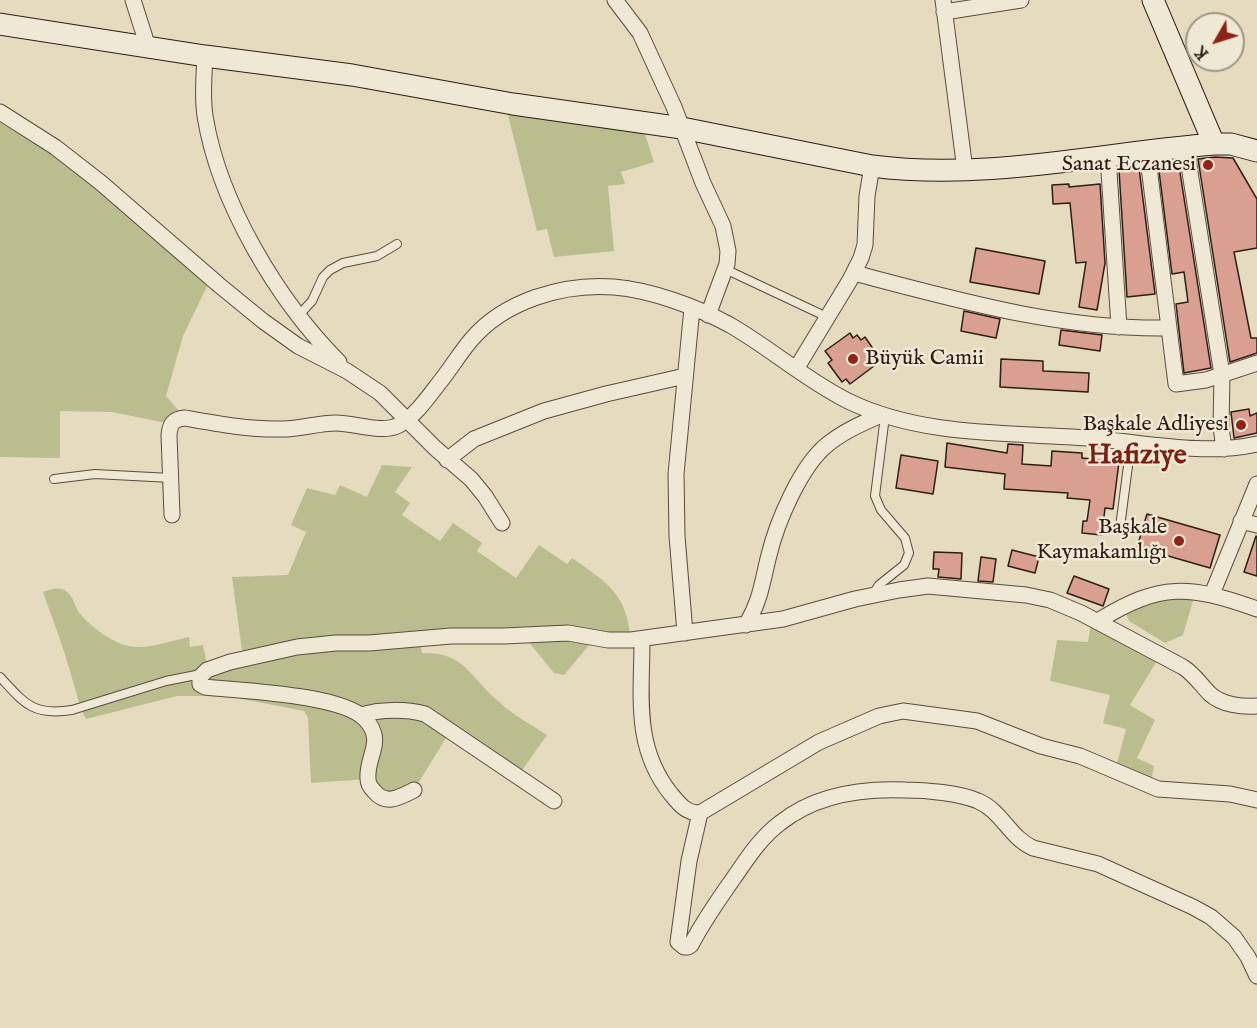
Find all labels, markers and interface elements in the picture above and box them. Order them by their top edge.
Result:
north arrow [1185,12,1245,72]
text: K [1191,41,1214,63]
place label: Sanat Eczanesi [1062,152,1196,178]
marker: Sanat Eczanesi [1201,158,1215,172]
place label: Büyük Camii [865,346,984,372]
marker: Büyük Camii [846,352,860,366]
place label: Başkale Adliyesi [1082,412,1229,438]
marker: Başkale Adliyesi [1234,418,1248,432]
district label: Hafiziye [1087,440,1187,474]
place label: Başkale Kaymakamlığı [1036,515,1167,566]
marker: Başkale Kaymakamlığı [1172,534,1186,548]

